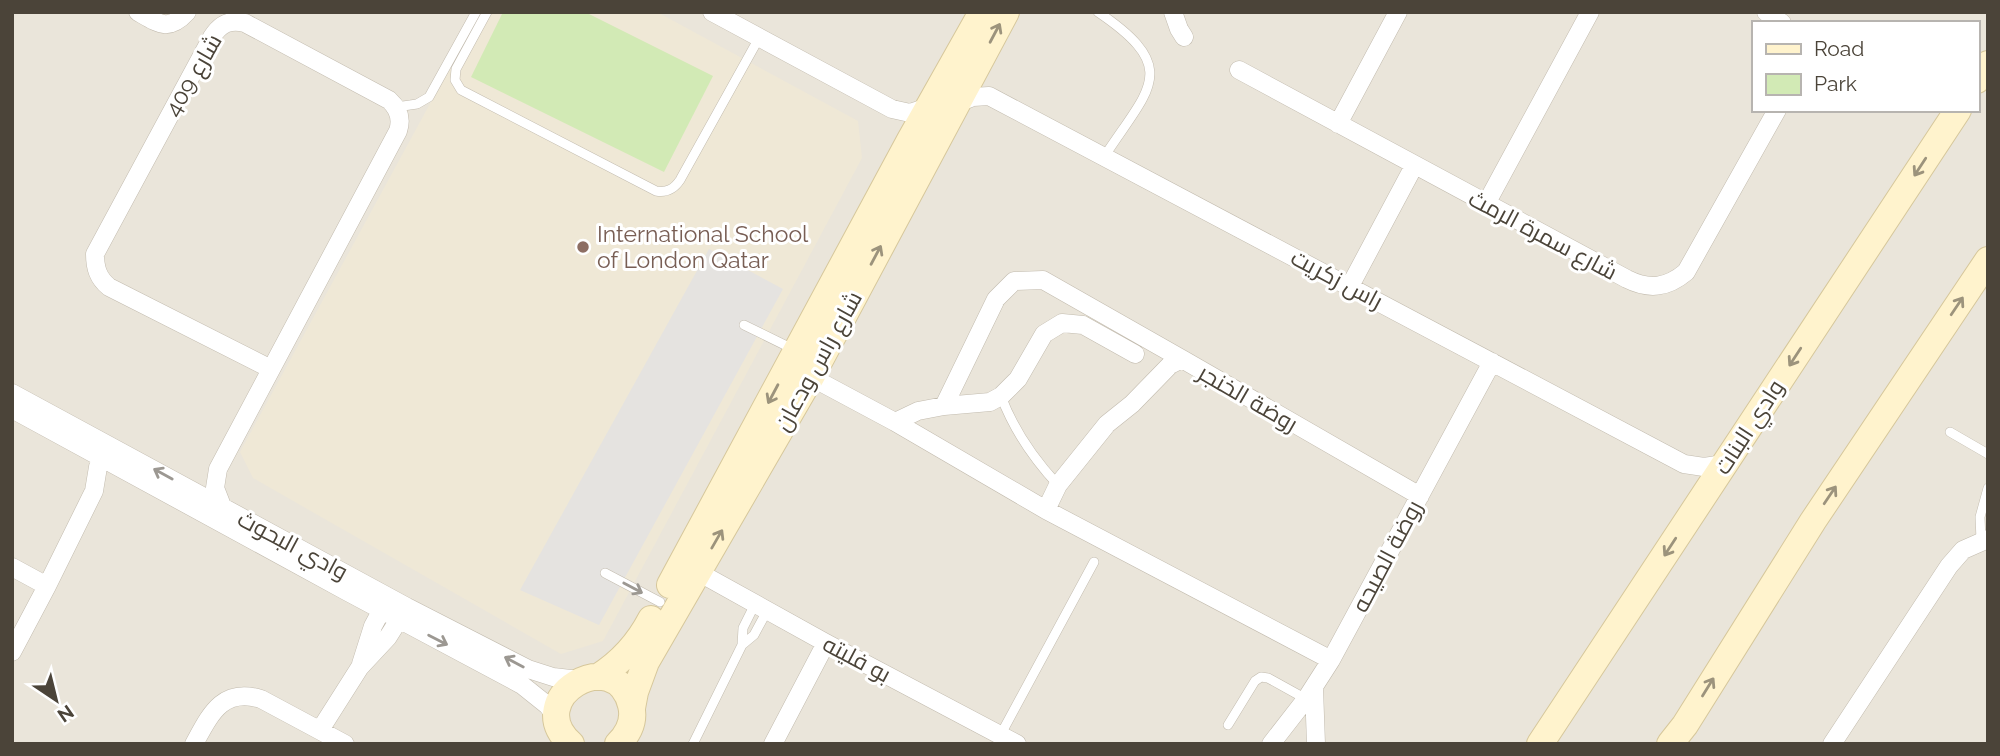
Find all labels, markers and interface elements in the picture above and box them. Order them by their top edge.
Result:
legend [1752,21,1979,112]
one-way arrow [988,23,1002,43]
street label: شارع 409 [158,29,229,122]
text: Road [1814,36,1864,61]
text: Park [1814,71,1857,96]
one-way arrow [1913,157,1927,176]
street label: شارع سمرة الرمث [1463,184,1622,288]
place label: International School of London Qatar [597,220,809,273]
marker: International School of London Qatar [575,239,591,255]
street label: راس زكريت [1286,243,1388,315]
one-way arrow [870,245,883,266]
street label: شارع راس ودعان [768,286,870,437]
one-way arrow [1950,297,1964,316]
one-way arrow [1787,347,1802,366]
street label: روضة الخنجر [1192,357,1303,437]
street label: وادي البنات [1708,374,1793,482]
one-way arrow [765,384,779,404]
one-way arrow [153,467,173,481]
one-way arrow [1823,486,1837,505]
street label: روضة الصيحه [1346,495,1427,616]
street label: وادي البحوث [231,504,353,589]
one-way arrow [710,529,724,549]
one-way arrow [1662,537,1677,556]
one-way arrow [622,581,643,595]
street label: بو فليته [819,629,896,688]
one-way arrow [427,634,448,648]
one-way arrow [505,655,525,669]
north arrow [21,665,91,735]
one-way arrow [1702,678,1716,698]
text: N [54,701,78,727]

